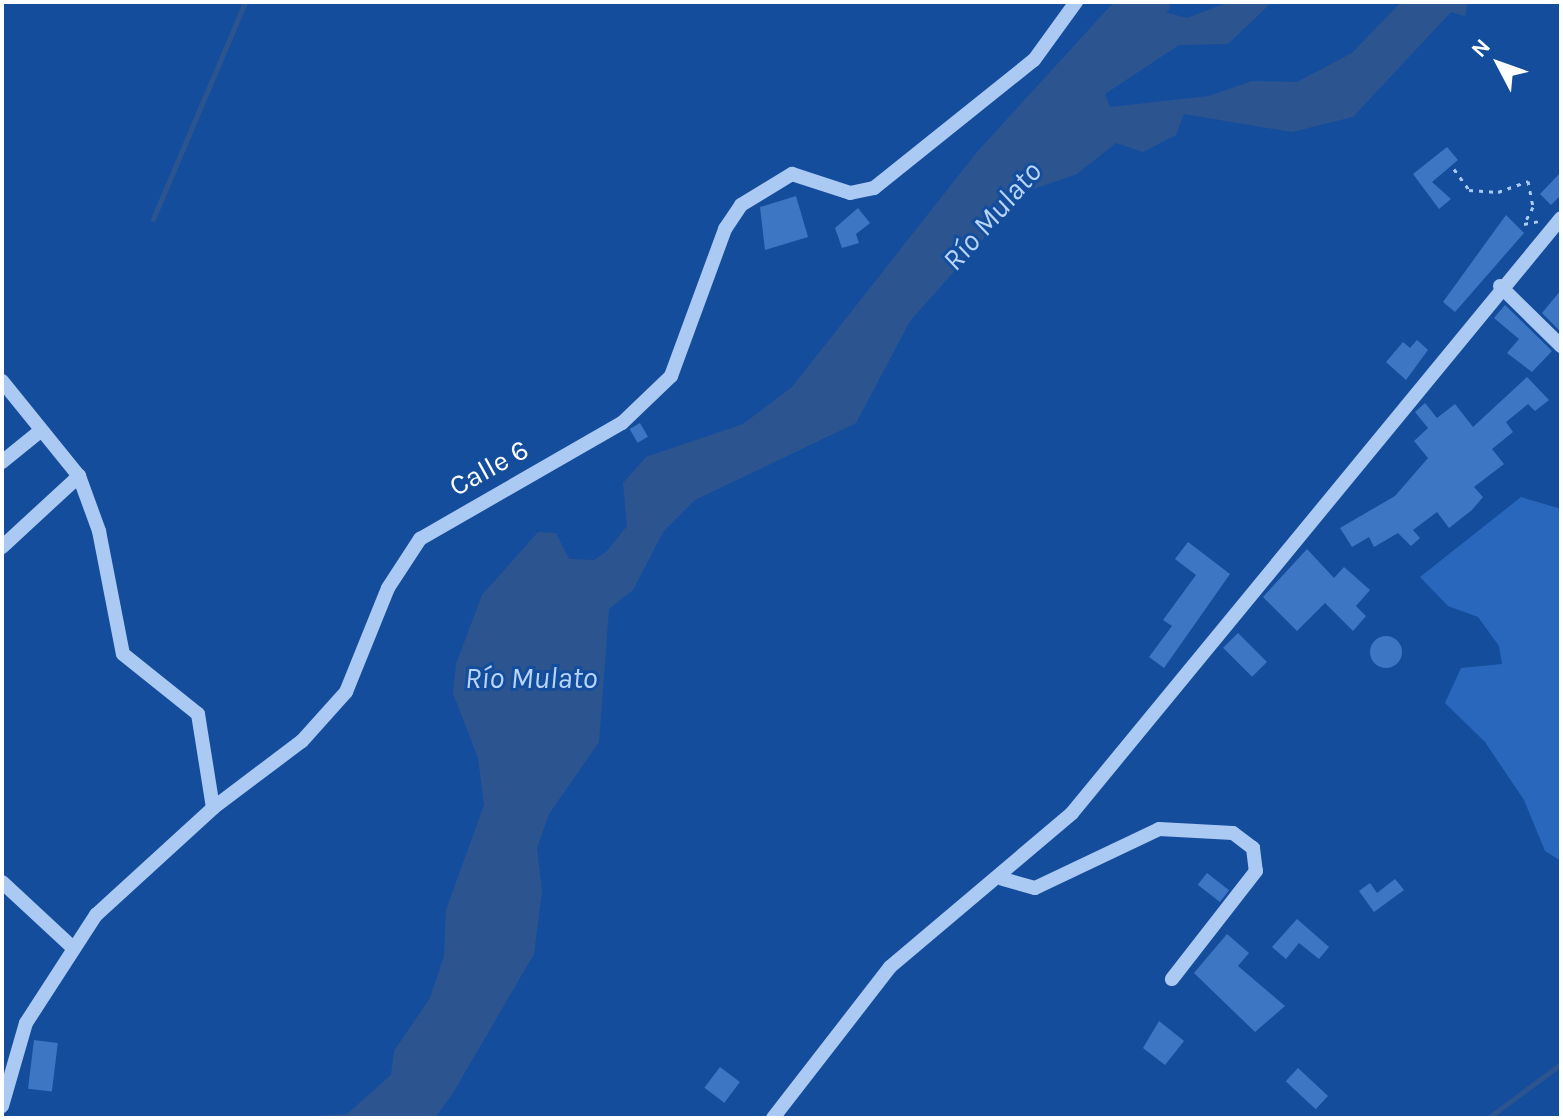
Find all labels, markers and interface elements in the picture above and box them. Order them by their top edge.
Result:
north arrow [1459,24,1539,104]
text: N [1466,34,1496,63]
water label: Río Mulato [935,154,1049,278]
street label: Calle 6 [444,433,534,503]
water label: Río Mulato [465,660,597,696]

